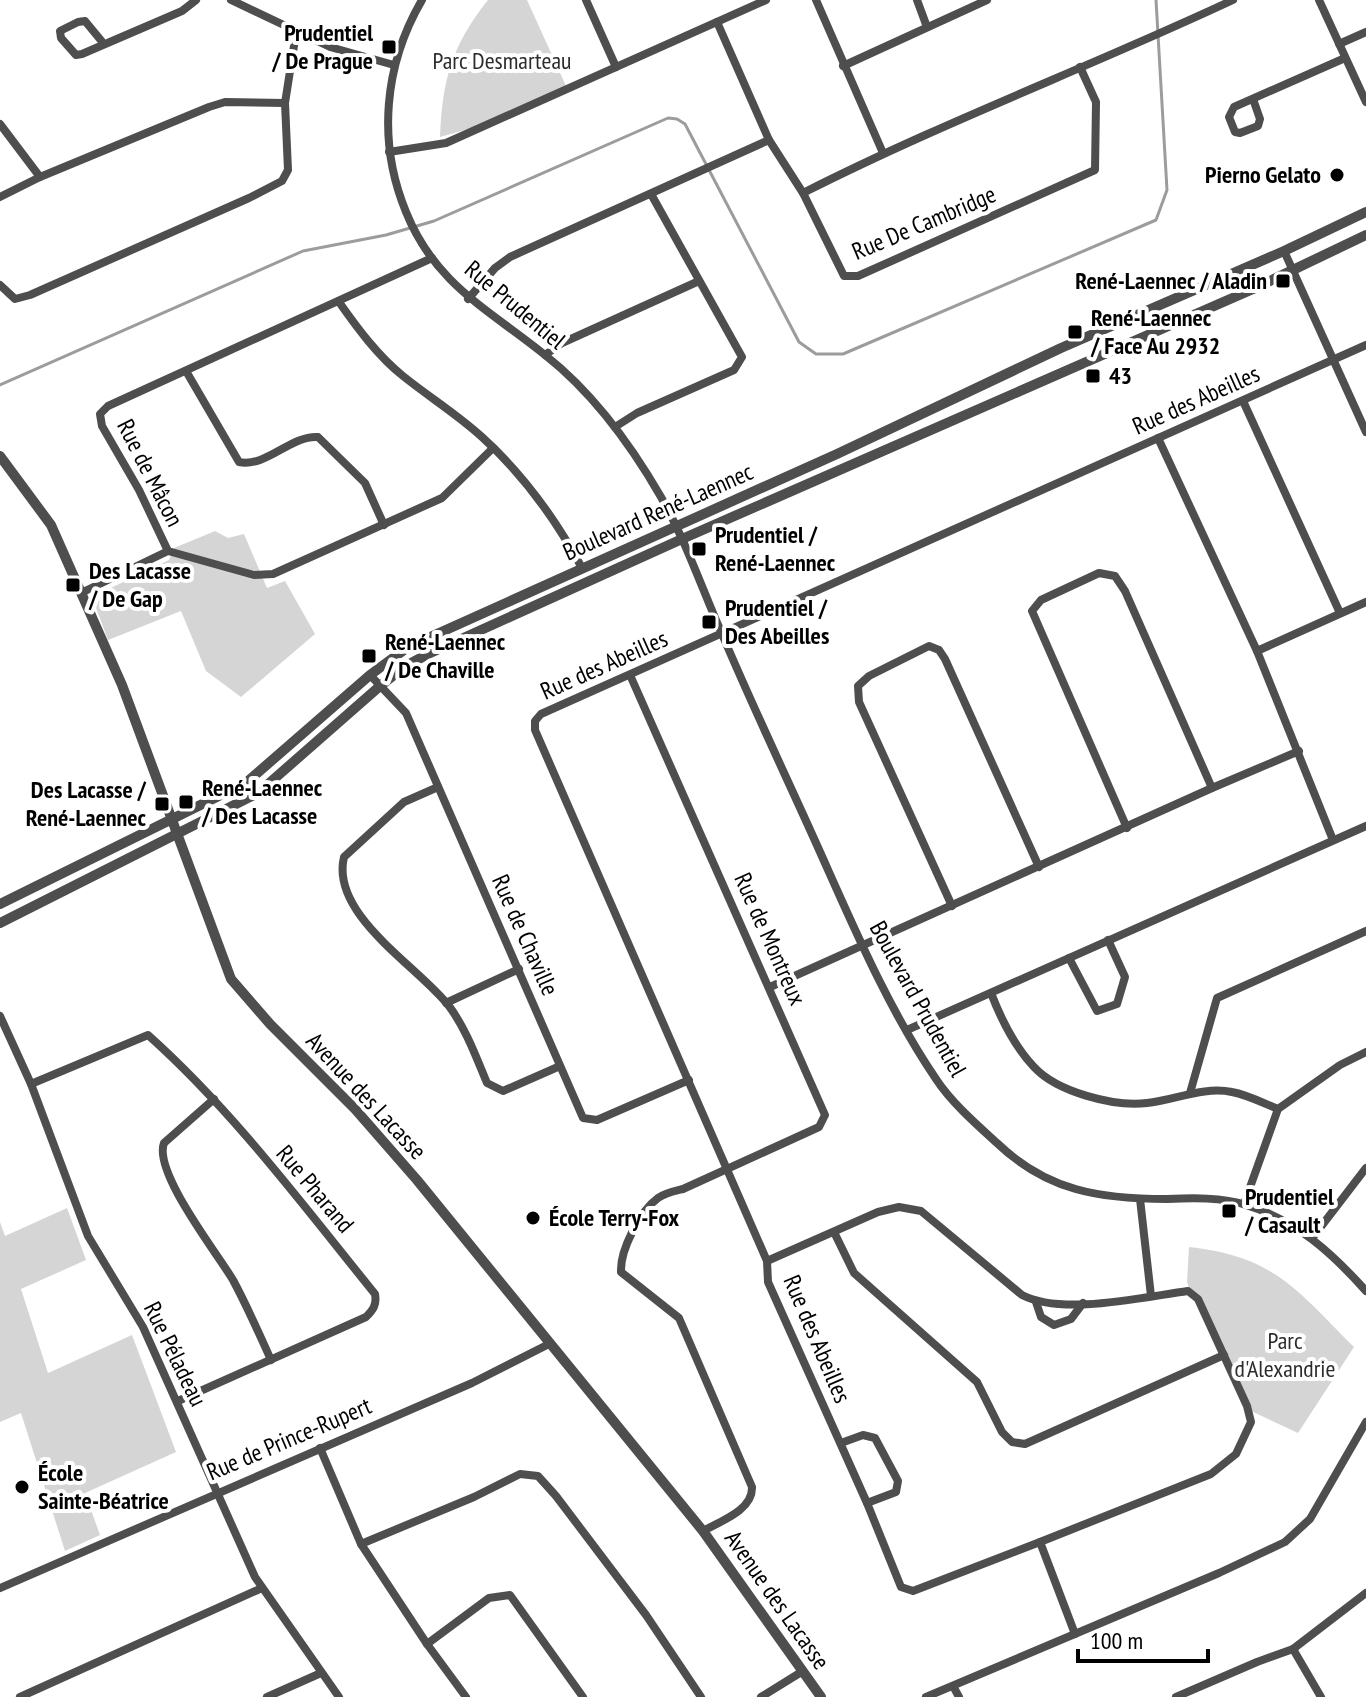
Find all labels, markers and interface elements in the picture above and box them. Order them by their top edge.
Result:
place label: Prudentiel / De Prague [271,17,373,76]
marker: Prudentiel / De Prague [380,38,398,56]
park label: Parc Desmarteau [433,45,571,76]
place label: Pierno Gelato [1205,159,1321,190]
marker: Pierno Gelato [1328,166,1346,184]
street label: Rue De Cambridge [847,178,1000,267]
street label: Rue Prudentiel [459,253,572,356]
place label: René-Laennec / Aladin [1075,265,1267,296]
marker: René-Laennec / Aladin [1274,272,1292,290]
place label: René-Laennec / Face Au 2932 [1090,302,1220,361]
marker: René-Laennec / Face Au 2932 [1066,323,1084,341]
street label: Rue des Abeilles [1127,358,1264,441]
place label: 43 [1109,360,1132,391]
marker: 43 [1084,367,1102,385]
street label: Rue de Mâcon [110,414,191,532]
street label: Boulevard René-Laennec [558,456,758,567]
place label: Prudentiel / René-Laennec [715,519,836,578]
marker: Prudentiel / René-Laennec [690,540,708,558]
place label: Des Lacasse / De Gap [88,555,191,614]
marker: Des Lacasse / De Gap [64,576,82,594]
place label: Prudentiel / Des Abeilles [725,592,829,651]
marker: Prudentiel / Des Abeilles [700,613,718,631]
street label: Rue des Abeilles [535,623,672,706]
place label: René-Laennec / De Chaville [384,626,506,685]
marker: René-Laennec / De Chaville [360,647,378,665]
place label: René-Laennec / Des Lacasse [201,772,323,831]
place label: Des Lacasse / René-Laennec [26,774,147,833]
marker: René-Laennec / Des Lacasse [177,793,195,811]
marker: Des Lacasse / René-Laennec [153,795,171,813]
street label: Rue de Montreux [727,868,814,1010]
street label: Rue de Chaville [485,870,566,1000]
street label: Boulevard Prudentiel [863,915,974,1082]
street label: Avenue des Lacasse [300,1026,433,1166]
street label: Rue Pharand [270,1138,361,1239]
place label: Prudentiel / Casault [1244,1181,1334,1240]
place label: École Terry-Fox [549,1202,680,1233]
marker: Prudentiel / Casault [1220,1202,1238,1220]
marker: École Terry-Fox [524,1209,542,1227]
street label: Rue des Abeilles [777,1270,858,1407]
street label: Rue Péladeau [137,1296,214,1411]
park label: Parc d'Alexandrie [1235,1325,1335,1384]
street label: Rue de Prince-Rupert [202,1390,376,1487]
place label: École Sainte-Béatrice [38,1457,169,1516]
marker: École Sainte-Béatrice [13,1478,31,1496]
street label: Avenue des Lacasse [718,1524,837,1675]
scale bar [1078,1613,1208,1663]
text: 100 m [1090,1625,1143,1656]

